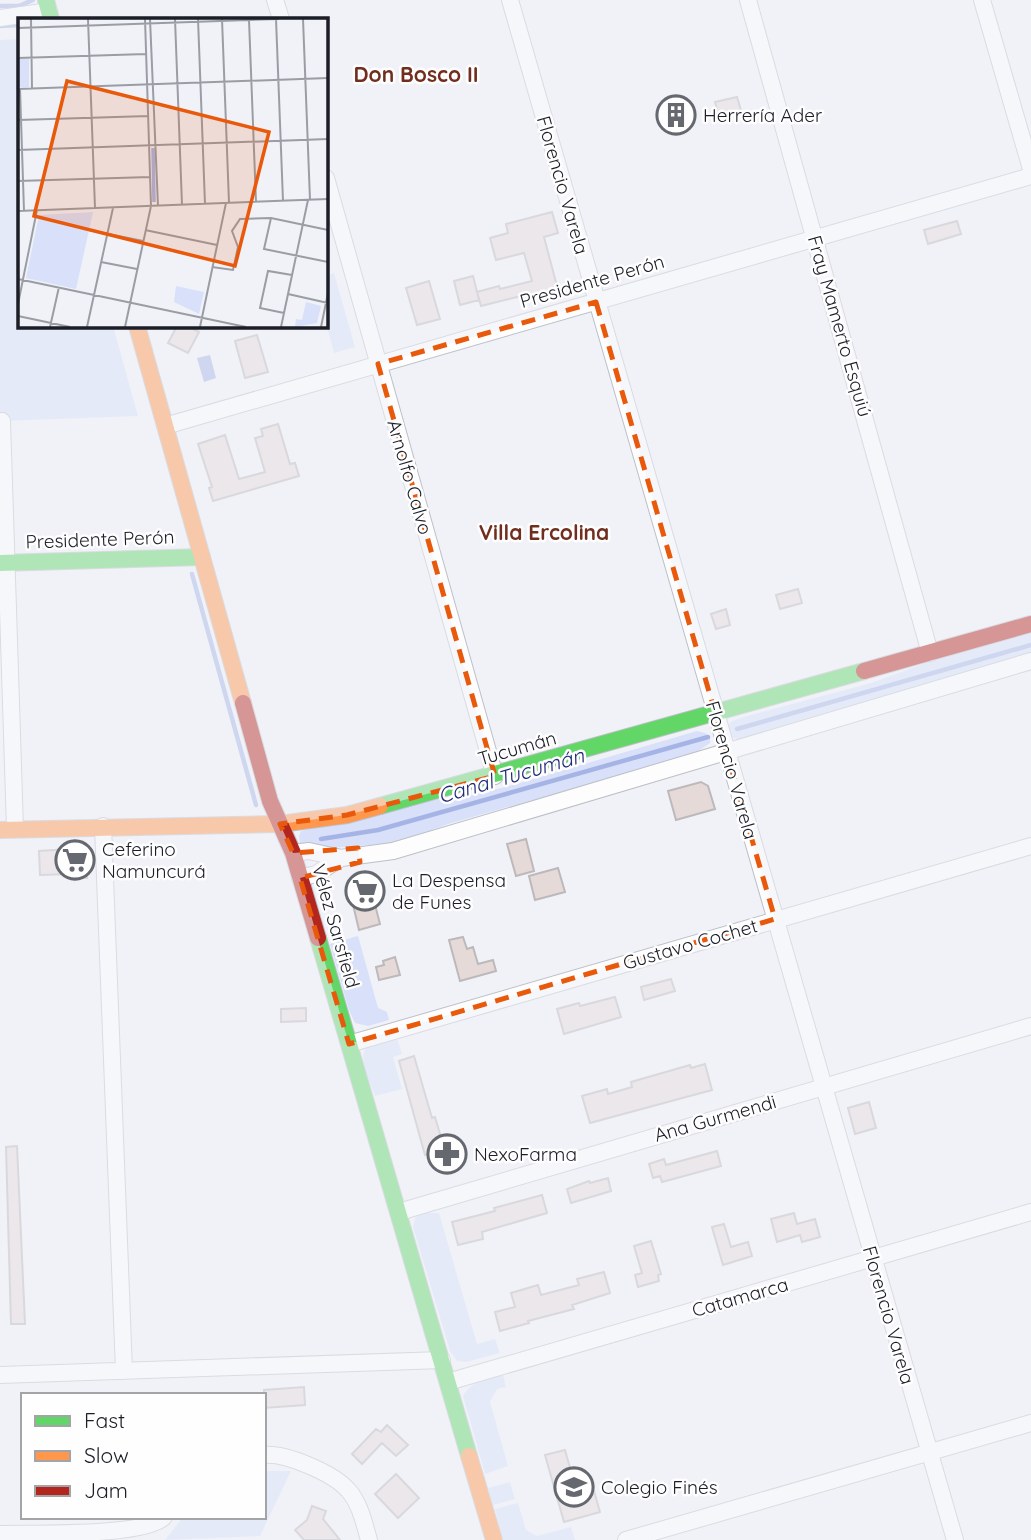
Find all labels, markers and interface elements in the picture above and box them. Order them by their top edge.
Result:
inset map [18,18,327,327]
district label: Don Bosco II [353,61,479,87]
building icon: Herrería Ader [655,94,697,136]
place label: Herrería Ader [703,103,823,127]
street label: Florencio Varela [532,113,594,257]
street label: Fray Mamerto Esquiú [803,232,877,420]
street label: Presidente Perón [517,249,667,313]
street label: Arnolfo Calvo [382,417,438,537]
district label: Villa Ercolina [479,519,609,545]
street label: Presidente Perón [25,524,175,554]
street label: Florencio Varela [701,698,763,842]
street label: Tucumán [475,725,559,771]
water label: Canal Tucumán [435,742,588,808]
place label: Ceferino Namuncurá [102,837,206,883]
supermarket icon: Ceferino Namuncurá [54,839,96,881]
street label: Vélez Sarsfield [307,861,365,991]
place label: La Despensa de Funes [392,868,506,914]
supermarket icon: La Despensa de Funes [344,870,386,912]
street label: Gustavo Cochet [620,913,760,975]
street label: Ana Gurmendi [651,1089,779,1147]
pharmacy icon: NexoFarma [426,1133,468,1175]
place label: NexoFarma [474,1142,577,1166]
street label: Florencio Varela [858,1243,920,1387]
street label: Catamarca [689,1272,791,1322]
legend [21,1393,266,1519]
text: Fast [84,1407,125,1433]
text: Slow [84,1442,129,1468]
school or university icon: Colegio Finés [553,1466,595,1508]
place label: Colegio Finés [601,1475,718,1499]
text: Jam [84,1477,128,1503]

